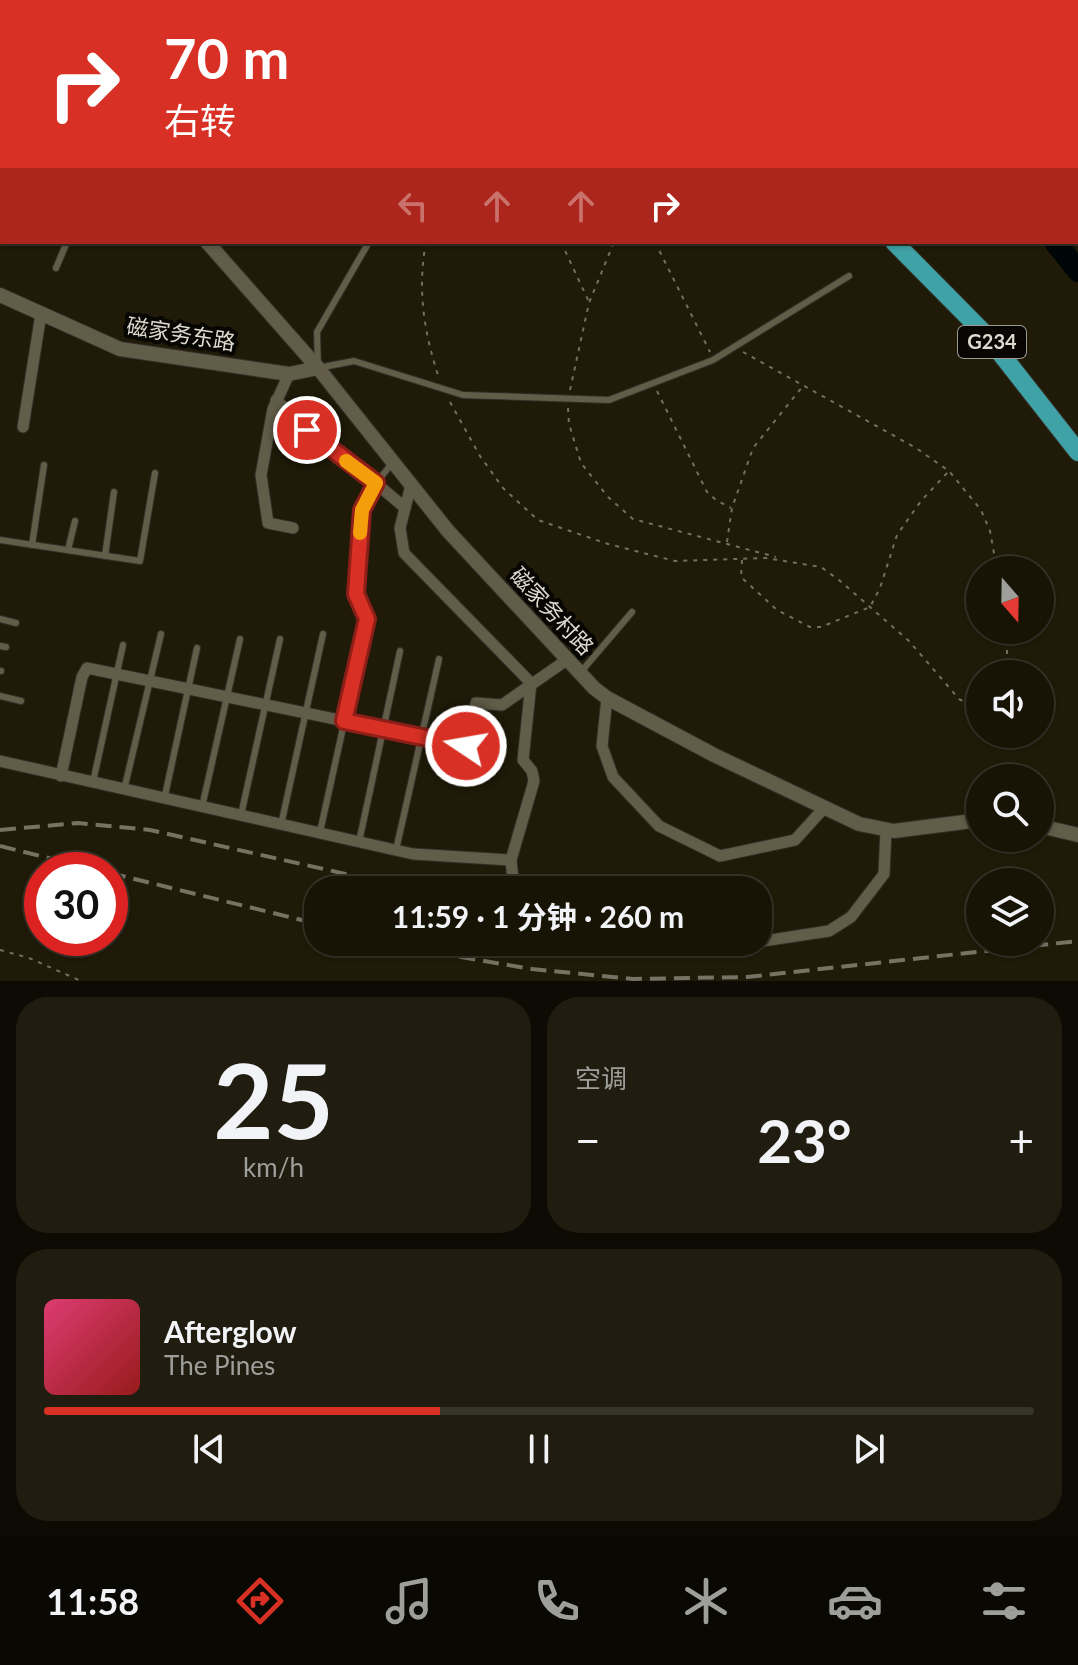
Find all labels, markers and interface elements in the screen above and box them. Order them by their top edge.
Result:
text: 70 m [164,24,289,91]
icon: right [32,32,136,136]
text: 右转 [164,98,236,142]
icon: left [391,184,435,228]
icon: ahead [475,184,519,228]
icon: ahead [559,184,603,228]
icon: right [643,184,687,228]
street label: 磁家务东路 [125,312,238,355]
road number: G234 [958,326,1026,358]
pin [273,396,341,464]
icon: arrive [285,408,329,452]
north arrow [966,556,1054,644]
map controls [966,556,1054,956]
street label: 磁家务村路 [505,561,600,660]
button: sound [966,660,1054,748]
position arrow [424,704,508,788]
button: search [966,764,1054,852]
speed limit sign: 30 [24,852,128,956]
button: layers [966,868,1054,956]
text: 11:59 · 1 分钟 · 260 m [392,898,684,934]
text: 25 [213,1036,334,1161]
text: 空调 [575,1062,627,1094]
text: 23° [757,1104,852,1176]
text: − [575,1114,601,1166]
text: + [1008,1114,1034,1166]
text: km/h [243,1151,304,1183]
text: Afterglow [164,1313,297,1349]
text: The Pines [164,1349,275,1381]
icon: previous [187,1427,231,1471]
icon: pause [517,1427,561,1471]
icon: next [847,1427,891,1471]
icon: directions [232,1573,288,1629]
icon: music [381,1573,437,1629]
icon: phone [529,1573,585,1629]
icon: climate [678,1573,734,1629]
icon: car [827,1573,883,1629]
icon: filters [976,1573,1032,1629]
text: 11:58 [46,1579,139,1623]

